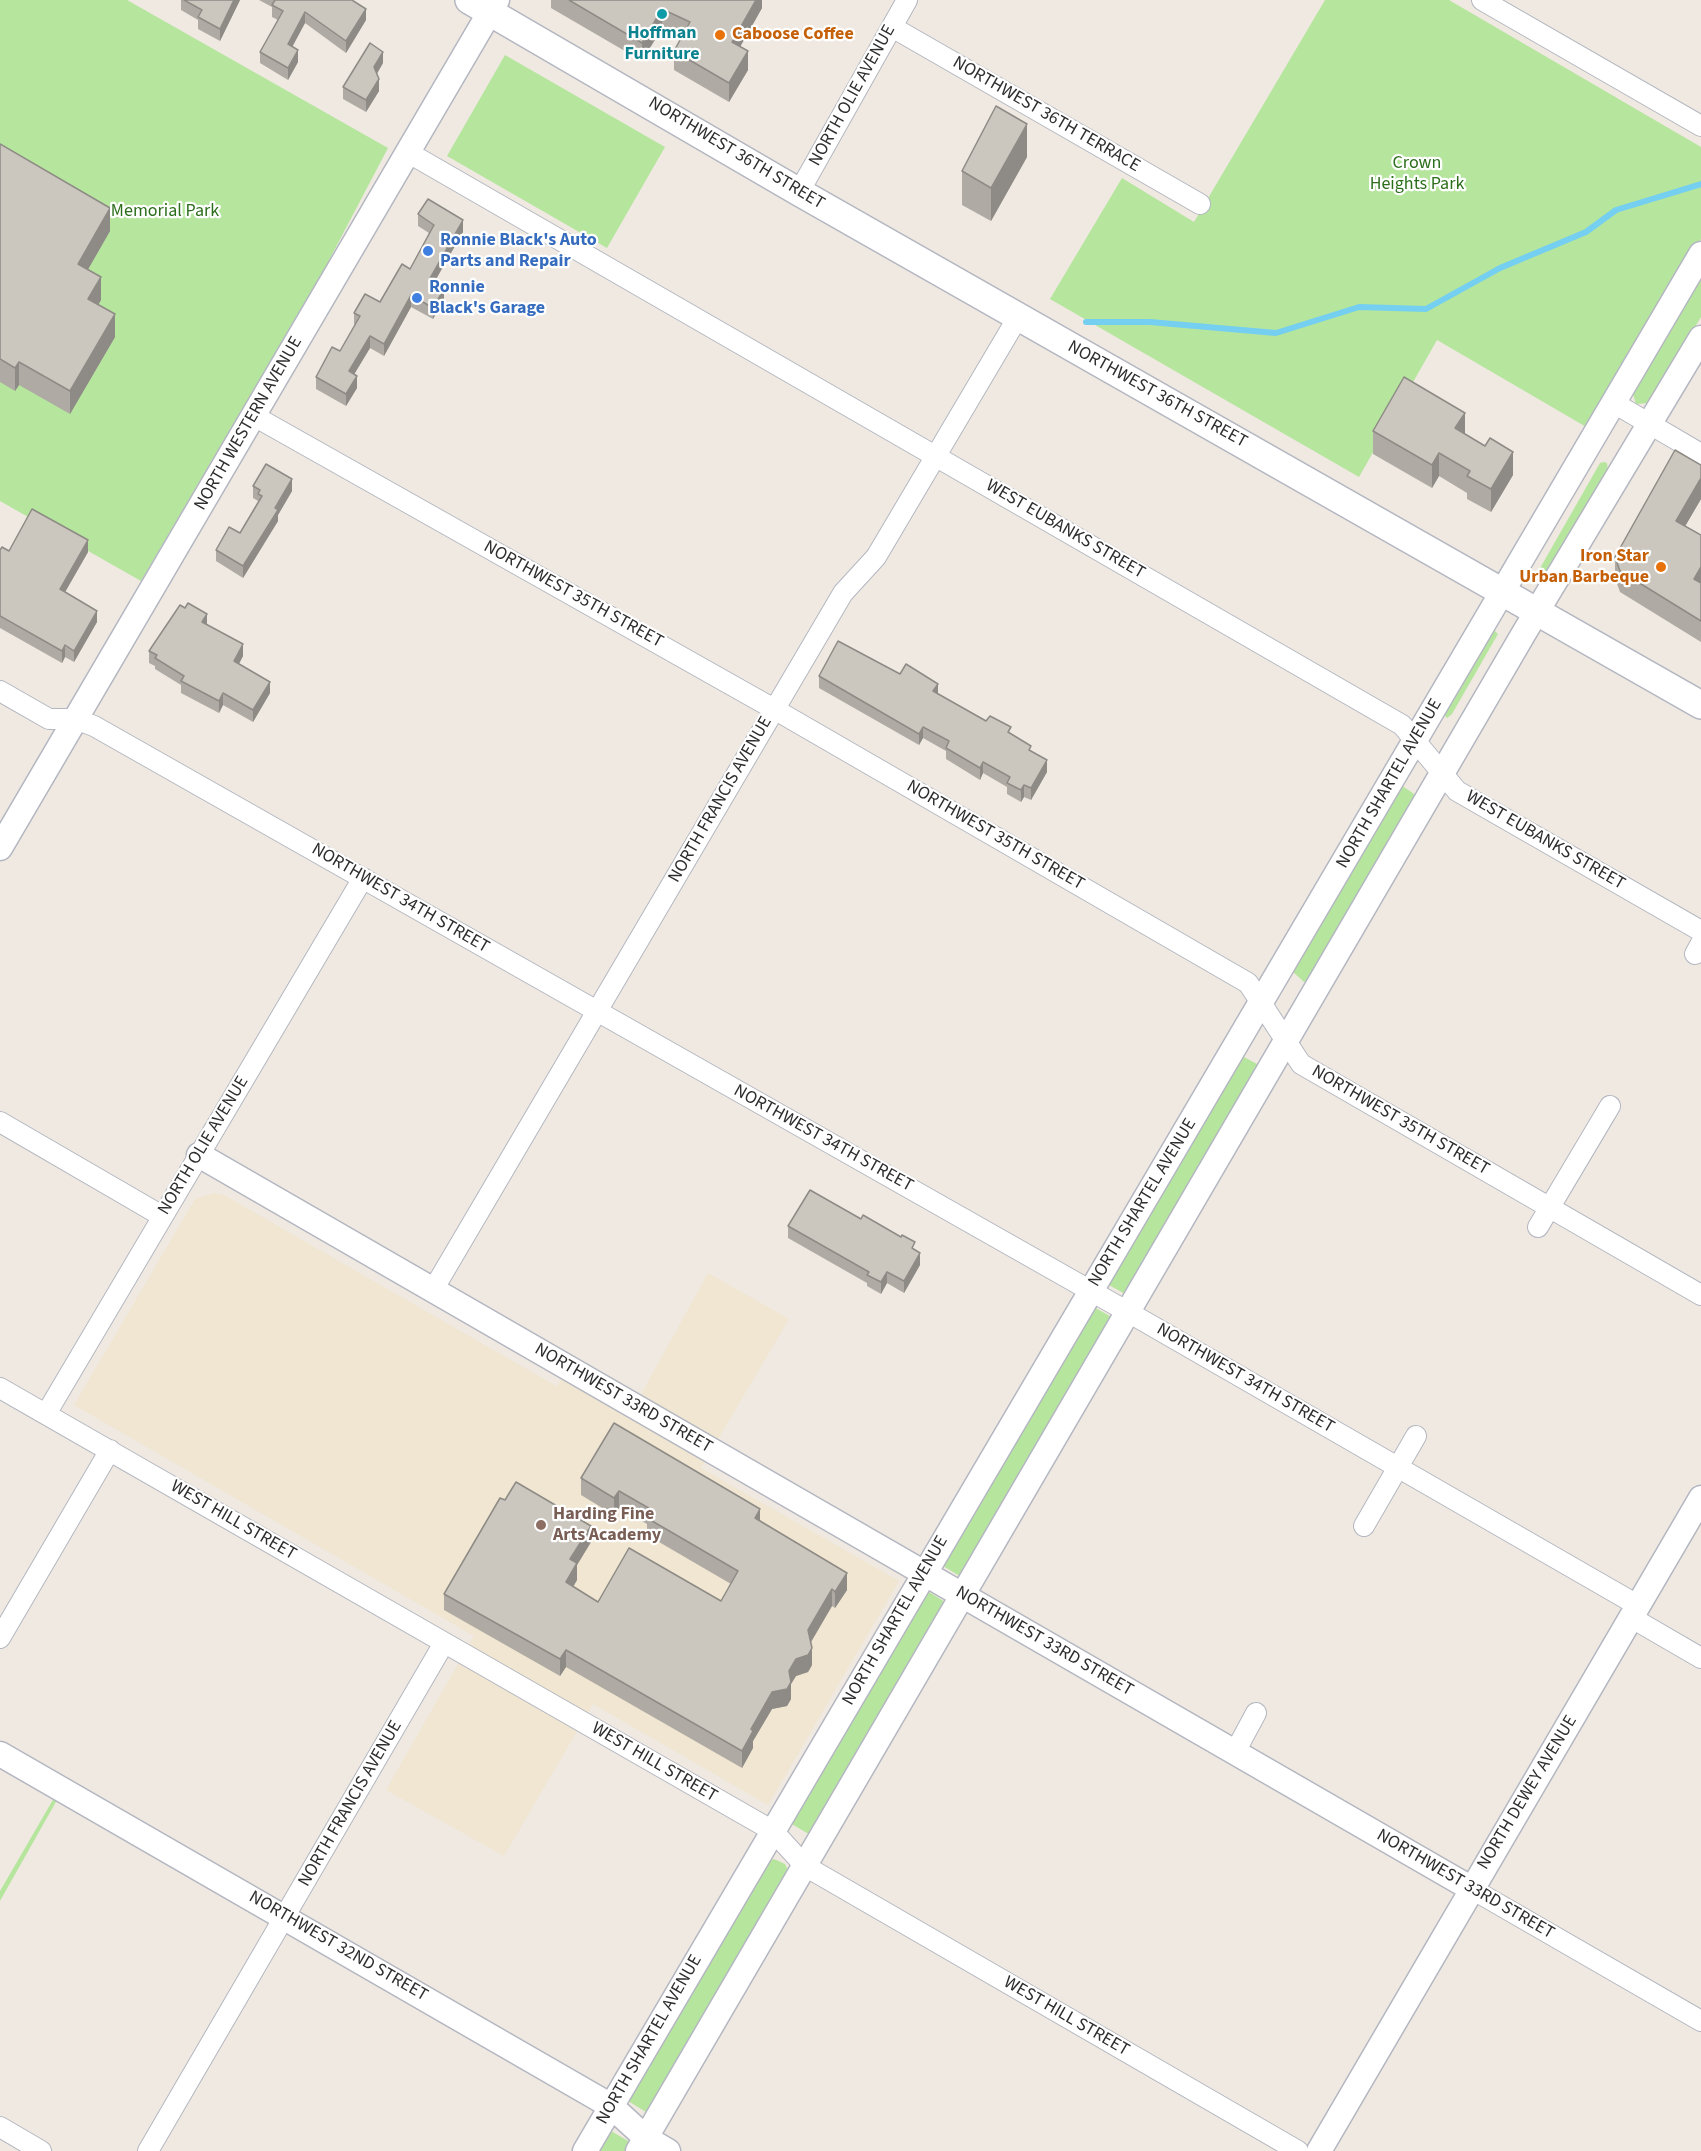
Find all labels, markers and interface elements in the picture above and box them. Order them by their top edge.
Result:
marker: Hoffman Furniture [655,7,669,21]
street label: NORTH OLIE AVENUE [805,22,901,170]
place label: Hoffman Furniture [624,23,700,66]
place label: Caboose Coffee [732,24,854,46]
marker: Caboose Coffee [713,28,727,42]
street label: NORTHWEST 36TH TERRACE [948,52,1144,178]
street label: NORTHWEST 36TH STREET [644,93,828,215]
park label: Crown Heights Park [1370,153,1464,195]
park label: Memorial Park [111,201,219,223]
place label: Ronnie Black's Auto Parts and Repair [440,230,597,272]
marker: Ronnie Black's Auto Parts and Repair [421,244,435,258]
place label: Ronnie Black's Garage [429,277,545,320]
marker: Ronnie Black's Garage [410,291,424,305]
street label: NORTH WESTERN AVENUE [190,333,308,515]
street label: NORTHWEST 36TH STREET [1064,337,1250,453]
street label: WEST EUBANKS STREET [981,476,1149,584]
street label: NORTHWEST 35TH STREET [480,537,666,653]
place label: Iron Star Urban Barbeque [1519,546,1649,588]
marker: Iron Star Urban Barbeque [1654,560,1668,574]
street label: NORTH SHARTEL AVENUE [1333,695,1447,873]
street label: NORTH FRANCIS AVENUE [665,713,777,887]
street label: NORTHWEST 35TH STREET [902,776,1088,896]
street label: WEST EUBANKS STREET [1461,787,1629,895]
street label: NORTHWEST 34TH STREET [307,839,493,959]
street label: NORTHWEST 35TH STREET [1307,1061,1493,1181]
street label: NORTH OLIE AVENUE [154,1073,254,1219]
street label: NORTHWEST 34TH STREET [730,1081,916,1197]
street label: NORTH SHARTEL AVENUE [1084,1115,1202,1291]
street label: NORTHWEST 34TH STREET [1152,1319,1338,1439]
street label: NORTHWEST 33RD STREET [530,1339,716,1459]
street label: WEST HILL STREET [166,1476,300,1566]
place label: Harding Fine Arts Academy [553,1504,661,1546]
marker: Harding Fine Arts Academy [534,1518,548,1532]
street label: NORTH SHARTEL AVENUE [839,1532,953,1710]
street label: NORTHWEST 33RD STREET [951,1582,1137,1702]
street label: NORTH DEWEY AVENUE [1473,1712,1583,1874]
street label: NORTH FRANCIS AVENUE [295,1717,407,1891]
street label: WEST HILL STREET [587,1718,721,1808]
street label: NORTHWEST 33RD STREET [1372,1825,1558,1945]
street label: NORTHWEST 32ND STREET [245,1887,431,2007]
street label: NORTH SHARTEL AVENUE [593,1951,707,2129]
street label: WEST HILL STREET [999,1972,1133,2062]

